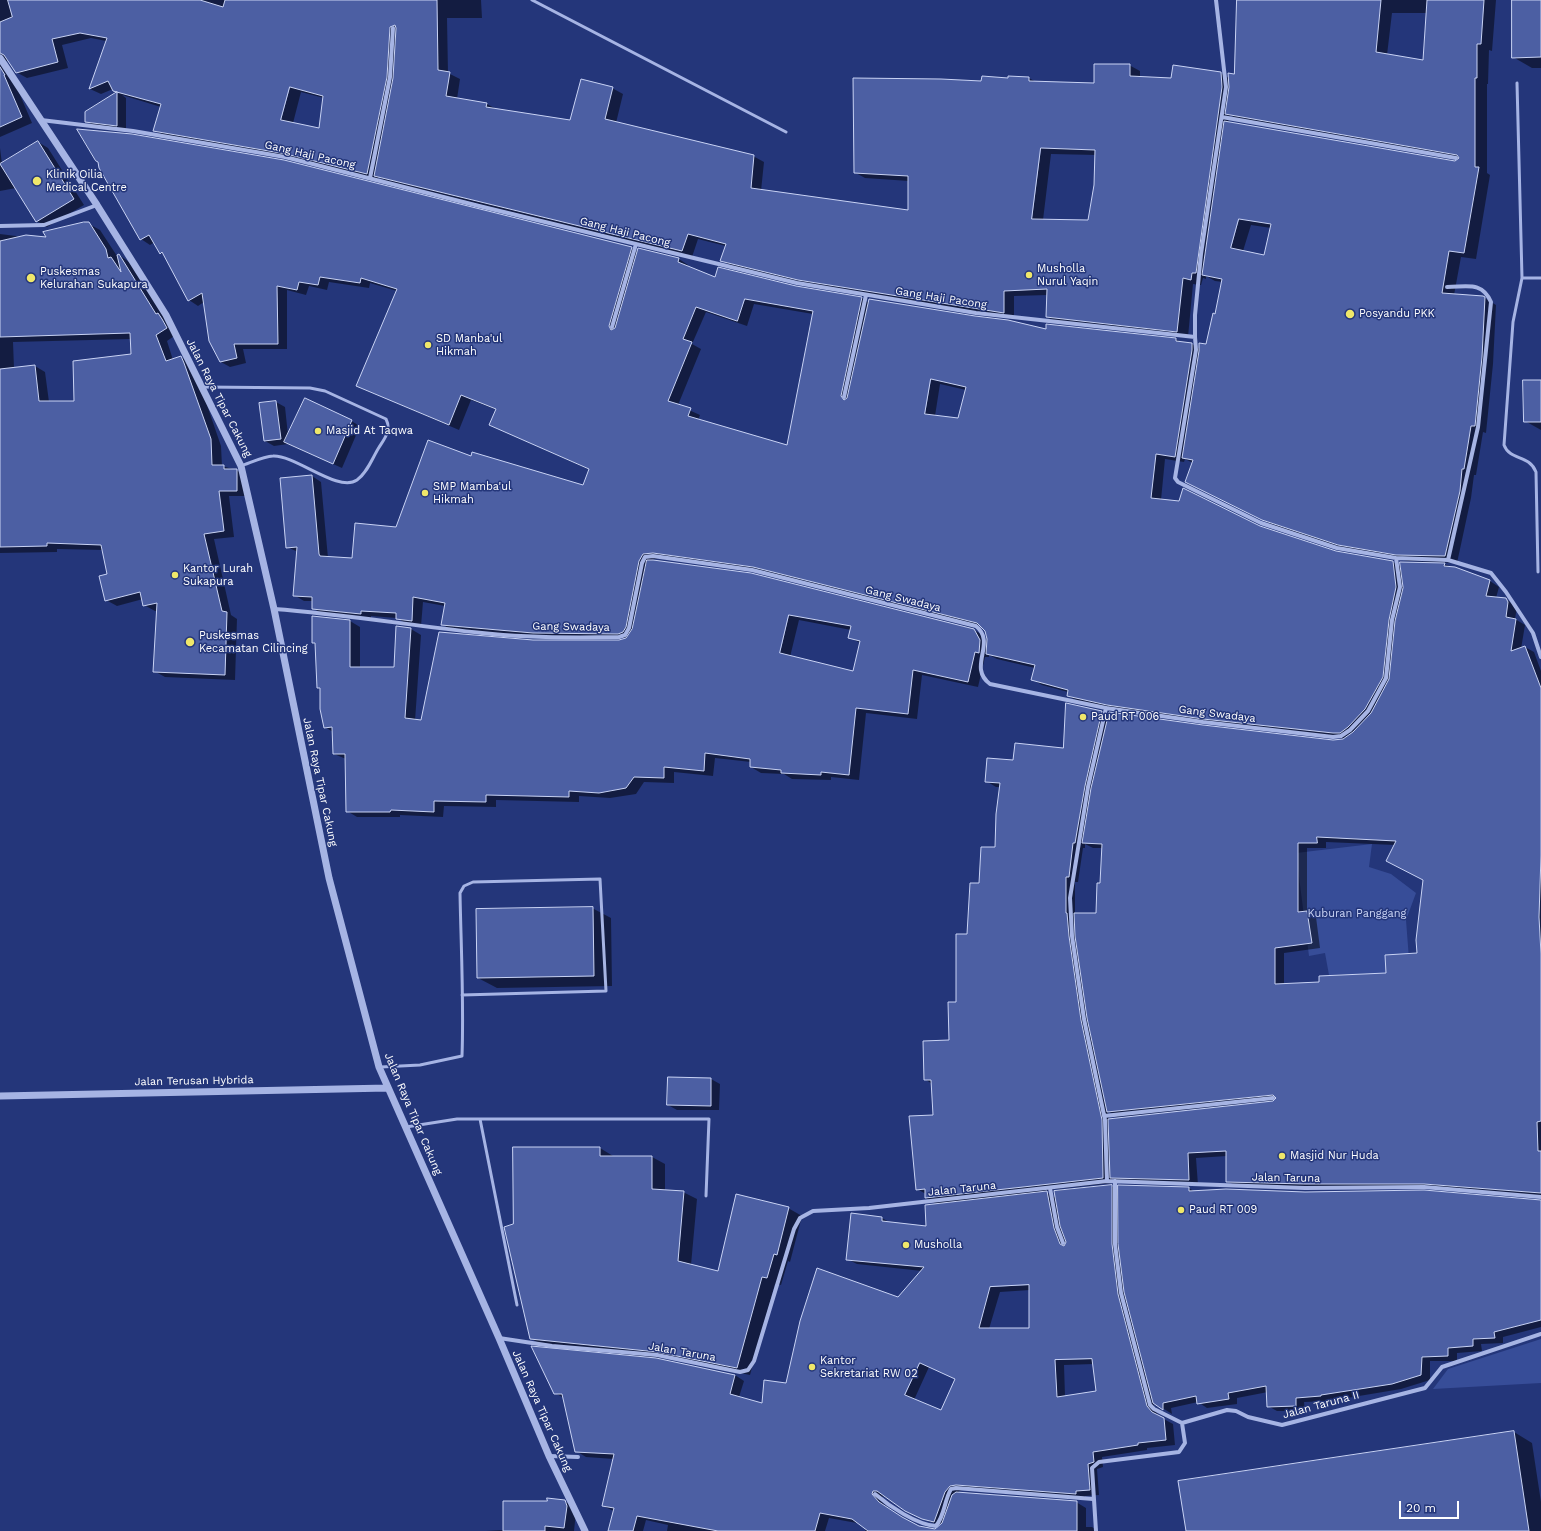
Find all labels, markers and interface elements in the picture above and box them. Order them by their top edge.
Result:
street label: Gang Haji Pacong [263,138,357,172]
place label: Klinik Oilia Medical Centre [46,168,127,194]
marker: Klinik Oilia Medical Centre [31,175,43,187]
street label: Gang Haji Pacong [578,214,672,250]
place label: Musholla Nurul Yaqin [1037,262,1098,288]
place label: Puskesmas Kelurahan Sukapura [40,265,148,291]
marker: Musholla Nurul Yaqin [1024,270,1034,280]
marker: Puskesmas Kelurahan Sukapura [25,272,37,284]
street label: Gang Haji Pacong [894,284,988,312]
place label: Posyandu PKK [1359,307,1435,321]
marker: Posyandu PKK [1344,308,1356,320]
place label: SD Manba'ul Hikmah [436,332,502,358]
street label: Jalan Raya Tipar Cakung [183,336,255,460]
marker: SD Manba'ul Hikmah [423,340,433,350]
place label: Masjid At Taqwa [326,424,413,438]
marker: Masjid At Taqwa [313,426,323,436]
place label: SMP Mamba'ul Hikmah [433,480,511,506]
marker: SMP Mamba'ul Hikmah [420,488,430,498]
place label: Kantor Lurah Sukapura [183,562,253,588]
marker: Kantor Lurah Sukapura [170,570,180,580]
street label: Gang Swadaya [864,583,942,615]
street label: Gang Swadaya [532,620,610,634]
place label: Puskesmas Kecamatan Cilincing [199,629,308,655]
marker: Puskesmas Kecamatan Cilincing [184,636,196,648]
street label: Gang Swadaya [1178,703,1256,725]
place label: Paud RT 006 [1091,710,1159,724]
marker: Paud RT 006 [1078,712,1088,722]
street label: Jalan Raya Tipar Cakung [300,716,340,848]
park label: Kuburan Panggang [1308,907,1406,921]
street label: Jalan Raya Tipar Cakung [381,1051,445,1177]
street label: Jalan Terusan Hybrida [134,1073,254,1089]
place label: Masjid Nur Huda [1290,1149,1379,1163]
marker: Masjid Nur Huda [1277,1151,1287,1161]
street label: Jalan Taruna [1252,1171,1320,1185]
street label: Jalan Taruna [927,1179,997,1199]
place label: Paud RT 009 [1189,1203,1257,1217]
marker: Paud RT 009 [1176,1205,1186,1215]
place label: Musholla [914,1238,962,1252]
marker: Musholla [901,1240,911,1250]
street label: Jalan Taruna [647,1340,717,1364]
street label: Jalan Raya Tipar Cakung [509,1348,575,1474]
place label: Kantor Sekretariat RW 02 [820,1354,918,1380]
marker: Kantor Sekretariat RW 02 [807,1362,817,1372]
street label: Jalan Taruna II [1281,1388,1361,1422]
scale bar [1401,1493,1461,1519]
text: 20 m [1406,1501,1436,1515]

